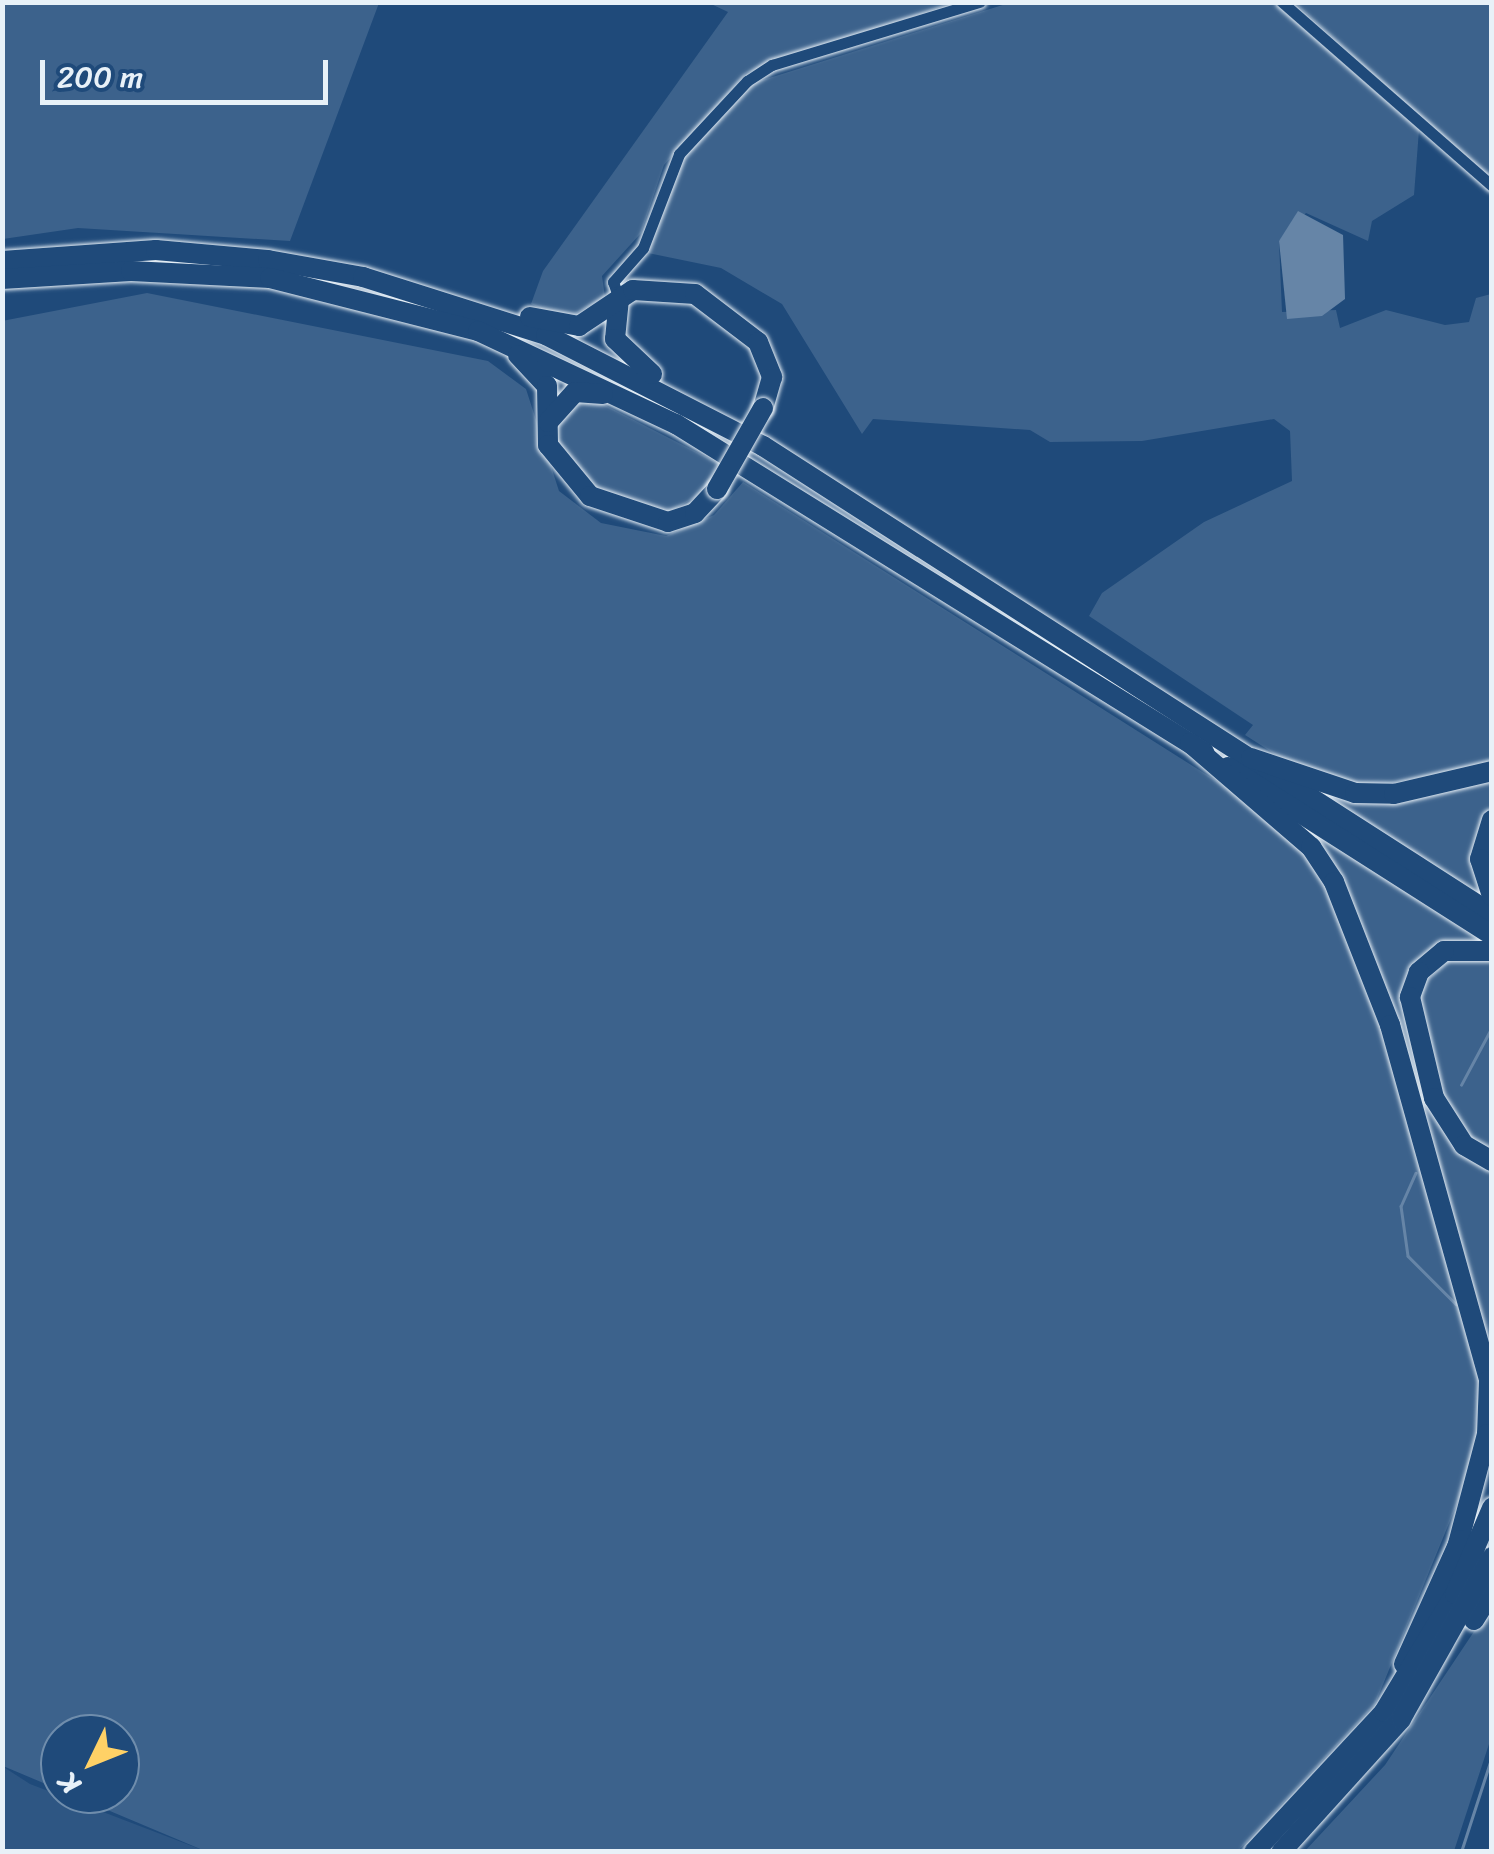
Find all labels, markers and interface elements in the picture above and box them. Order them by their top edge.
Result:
scale bar [45,40,332,102]
text: 200 m [57,50,143,104]
north arrow [40,1714,140,1814]
text: K [45,1761,93,1806]

